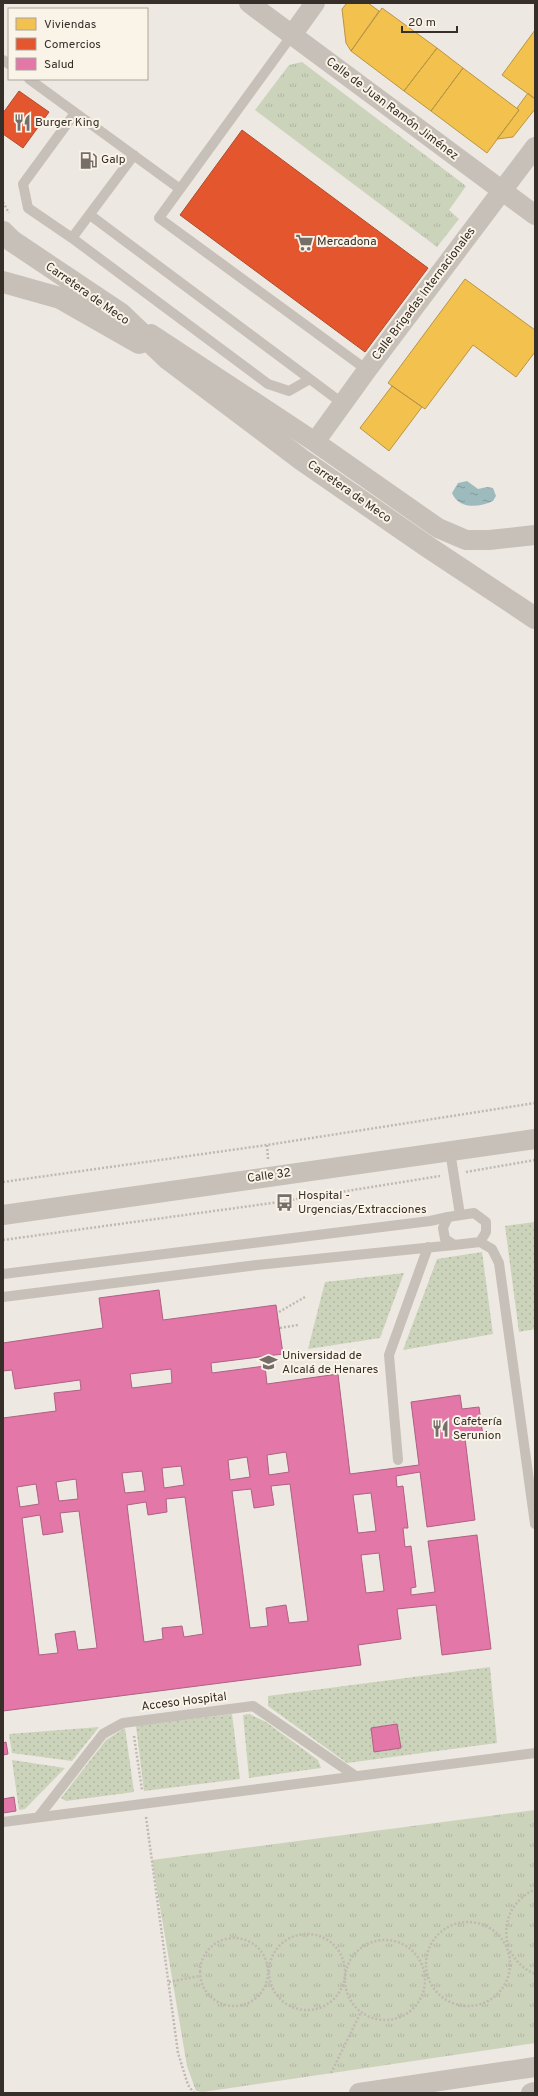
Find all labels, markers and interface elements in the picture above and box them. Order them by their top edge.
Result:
legend [8,8,148,80]
scale bar [402,8,457,34]
text: 20 m [408,15,436,31]
text: Viviendas [44,17,96,33]
text: Comercios [44,37,101,53]
street label: Calle de Juan Ramón Jiménez [323,54,461,164]
text: Salud [44,57,74,73]
restaurant icon: Burger King [12,113,32,133]
place label: Burger King [35,115,100,131]
fuel station icon: Galp [78,150,98,170]
place label: Galp [101,152,126,168]
street label: Calle Brigadas Internacionales [369,224,479,364]
supermarket icon: Mercadona [294,232,314,252]
place label: Mercadona [317,234,377,250]
street label: Carretera de Meco [42,259,132,329]
street label: Carretera de Meco [304,457,394,527]
street label: Calle 32 [246,1165,292,1187]
place label: Hospital - Urgencias/Extracciones [298,1188,427,1218]
bus stop icon: Hospital - Urgencias/Extracciones [275,1193,295,1213]
place label: Universidad de Alcalá de Henares [282,1348,378,1378]
school or university icon: Universidad de Alcalá de Henares [259,1353,279,1373]
place label: Cafetería Serunion [453,1414,502,1444]
restaurant icon: Cafetería Serunion [430,1419,450,1439]
street label: Acceso Hospital [140,1689,228,1715]

